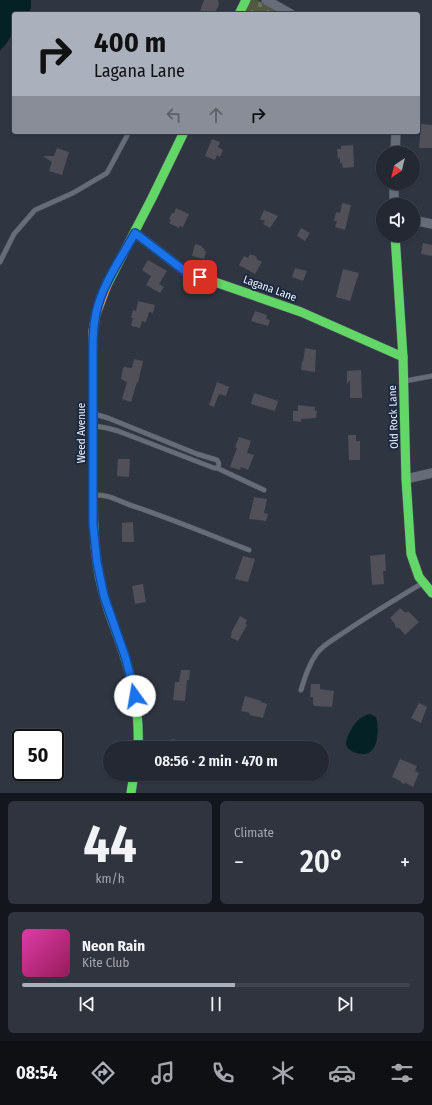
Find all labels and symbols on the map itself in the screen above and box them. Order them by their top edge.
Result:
north arrow [376,146,420,190]
pin [183,260,217,294]
street label: Lagana Lane [241,273,298,304]
street label: Old Rock Lane [386,385,401,449]
street label: Weed Avenue [75,403,88,463]
position arrow [114,675,156,717]
speed limit sign: 50 [12,729,64,781]

